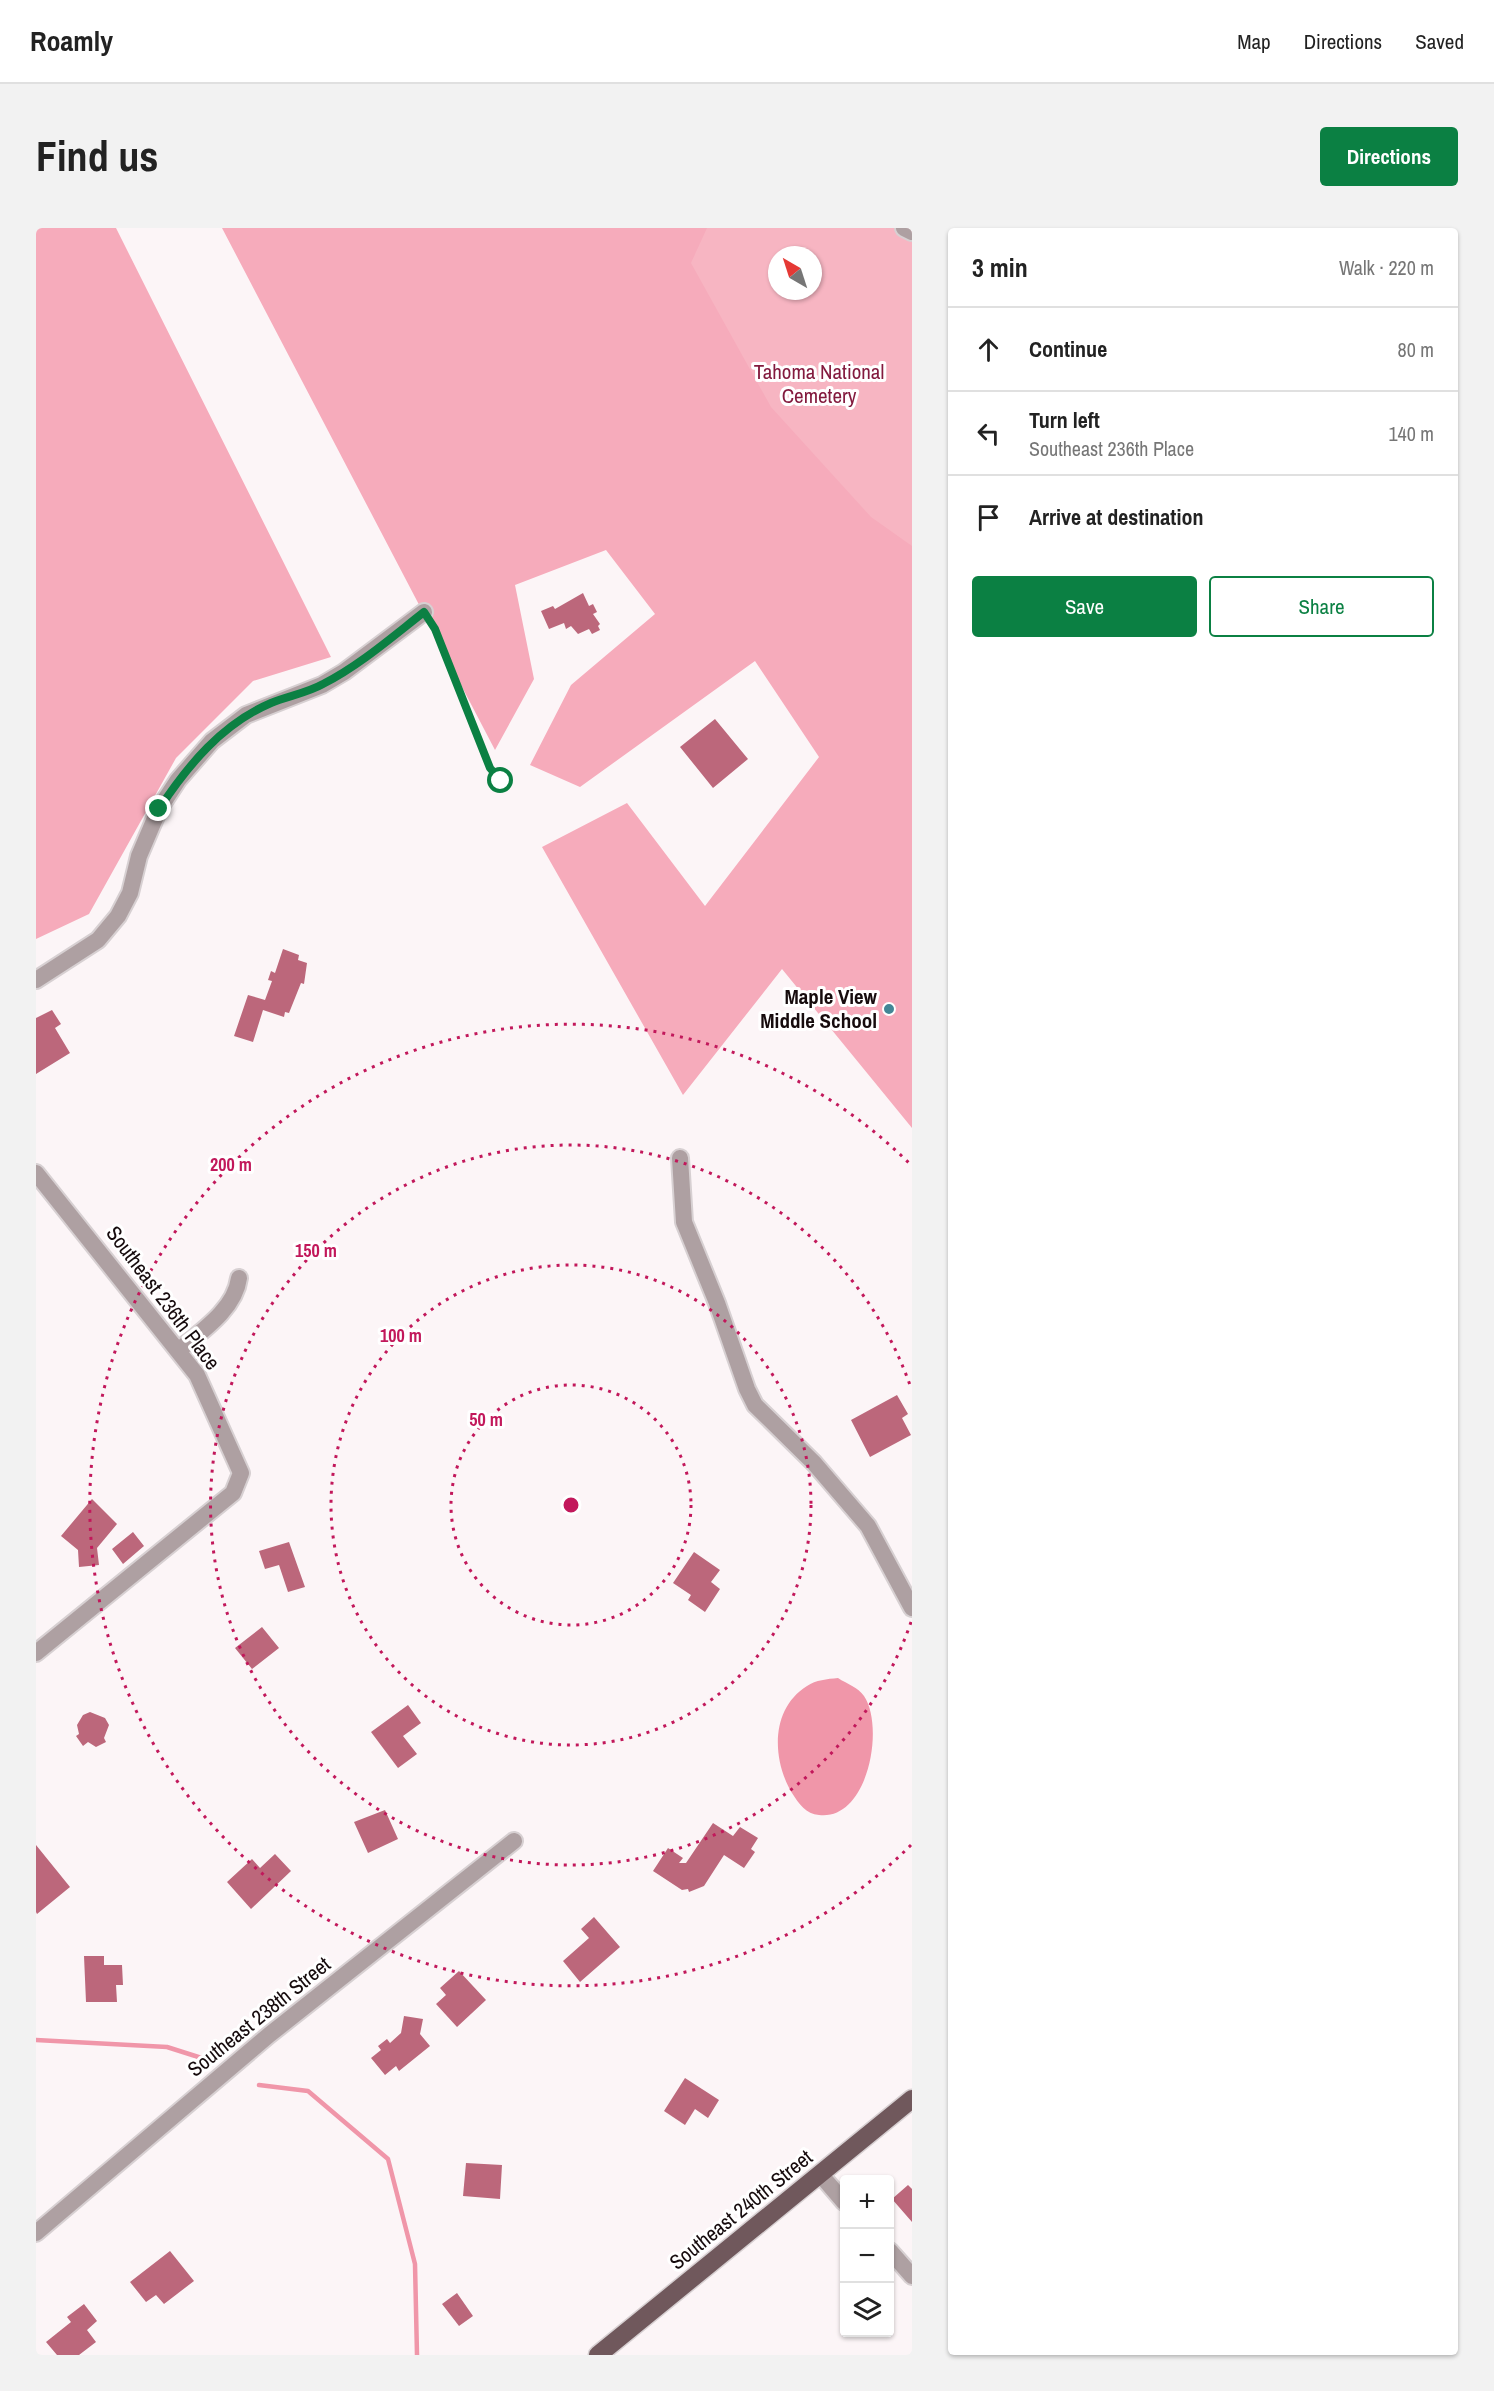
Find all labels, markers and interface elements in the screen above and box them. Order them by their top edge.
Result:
text: Roamly [30,22,113,60]
text: Map [1237,27,1271,56]
text: Directions [1304,27,1382,56]
text: Saved [1415,27,1464,56]
button: Directions [1320,127,1458,186]
text: Find us [36,128,158,184]
north arrow [768,246,822,300]
text: 3 min [972,250,1028,285]
text: Walk · 220 m [1339,254,1434,281]
icon: ahead [972,333,1005,366]
text: Continue [1029,334,1107,364]
text: 80 m [1398,336,1434,363]
park label: Tahoma National Cemetery [754,357,884,410]
text: Turn left [1029,405,1100,435]
icon: left [972,417,1005,450]
text: 140 m [1388,420,1434,447]
text: Southeast 236th Place [1029,435,1194,462]
icon: arrive [972,501,1005,534]
text: Arrive at destination [1029,502,1203,532]
button: Save [972,576,1197,637]
button: Share [1209,576,1434,637]
route start [487,767,513,793]
route end [145,795,171,821]
place label: Maple View Middle School [760,982,878,1035]
marker: Maple View Middle School [882,1002,896,1016]
text: 200 m [210,1152,252,1177]
street label: Southeast 236th Place [100,1220,227,1376]
text: 150 m [295,1238,337,1263]
text: 100 m [380,1323,422,1348]
text: 50 m [469,1407,503,1432]
centre of rings [561,1495,581,1515]
street label: Southeast 238th Street [181,1950,336,2083]
street label: Southeast 240th Street [663,2143,818,2276]
map controls [840,2175,894,2337]
button: + [840,2175,894,2229]
button: − [840,2229,894,2283]
button: layers [840,2283,894,2337]

